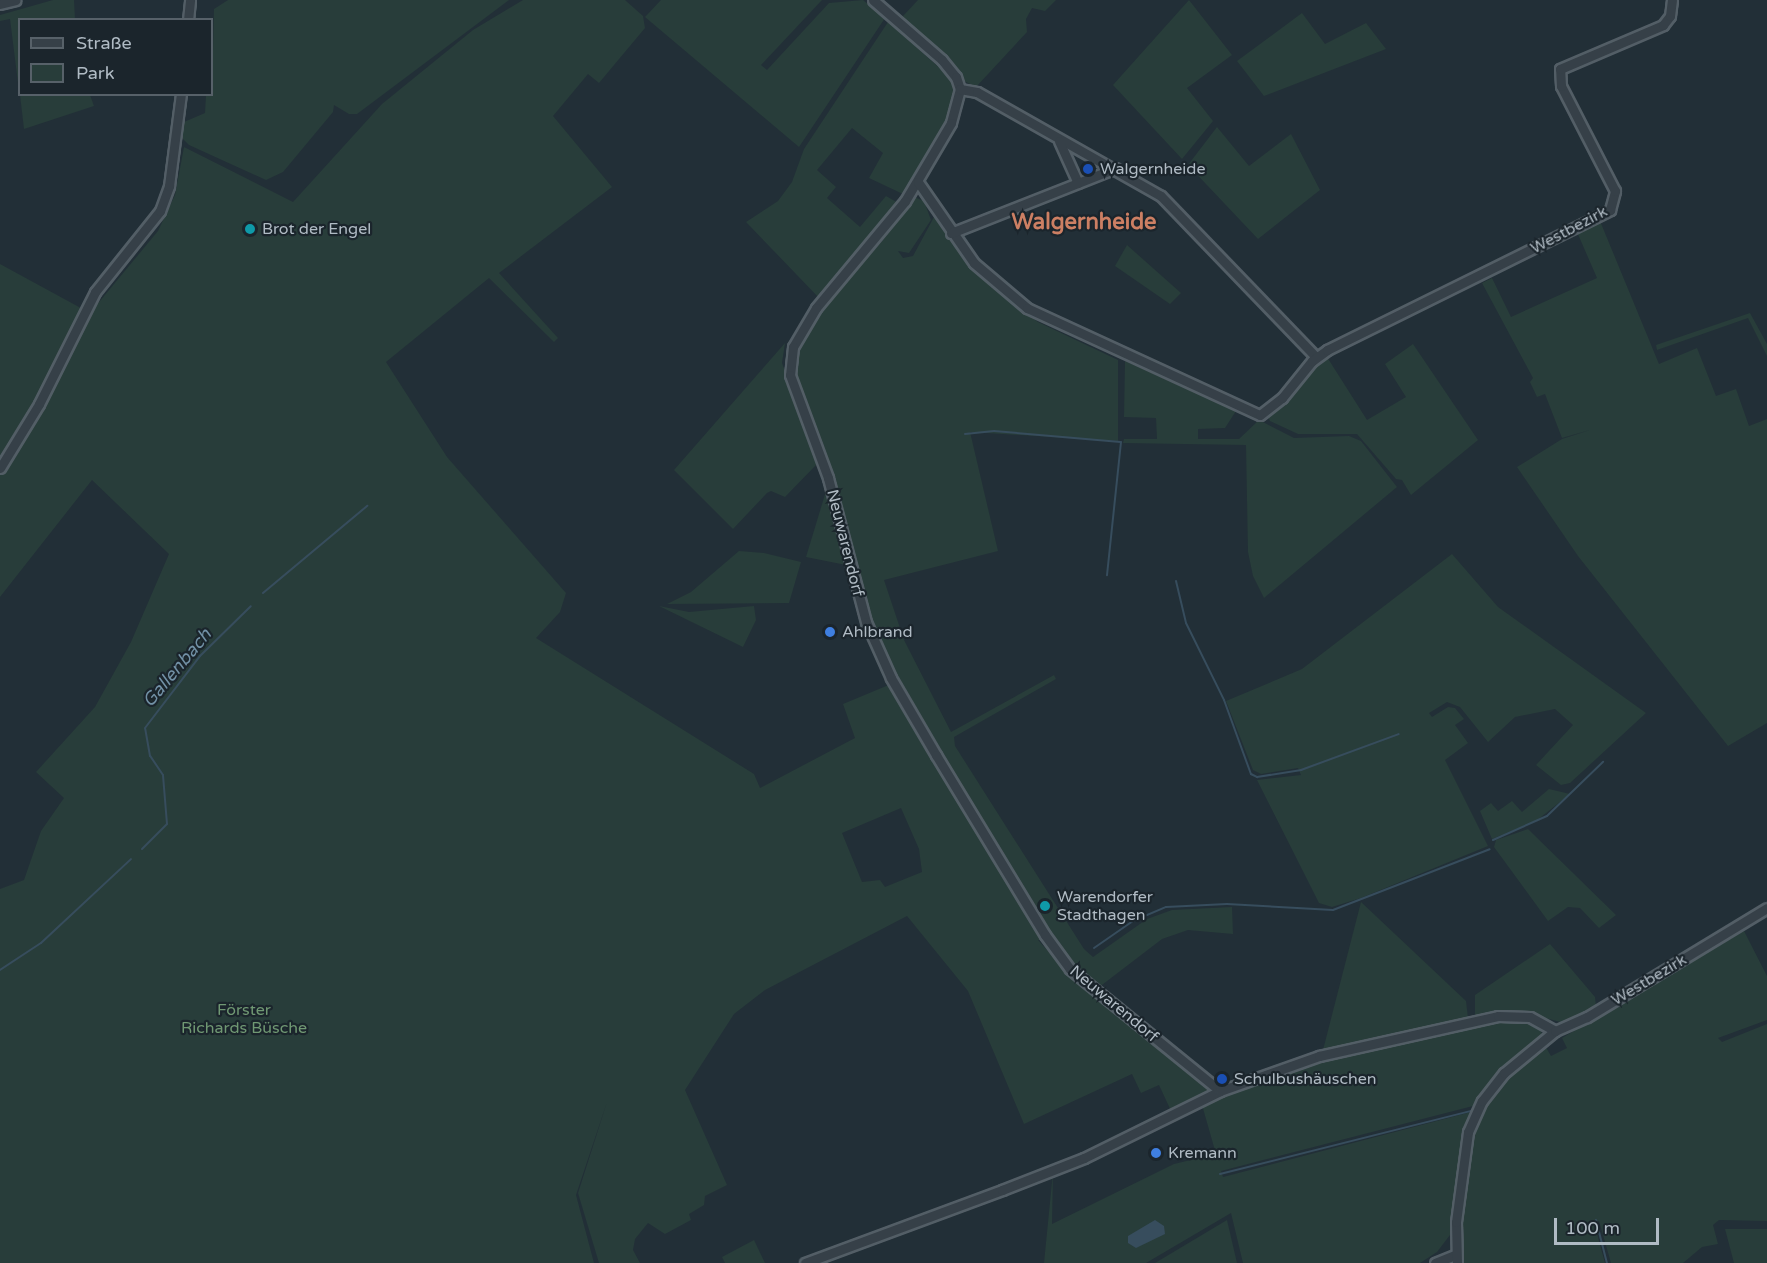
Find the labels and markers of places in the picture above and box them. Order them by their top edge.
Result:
place label: Walgernheide [1100,159,1205,179]
marker: Walgernheide [1081,162,1095,176]
place label: Brot der Engel [262,219,371,239]
marker: Brot der Engel [243,222,257,236]
place label: Ahlbrand [842,622,913,642]
marker: Ahlbrand [823,625,837,639]
place label: Warendorfer Stadthagen [1057,887,1153,925]
marker: Warendorfer Stadthagen [1038,899,1052,913]
place label: Schulbushäuschen [1234,1069,1376,1089]
marker: Schulbushäuschen [1215,1072,1229,1086]
place label: Kremann [1168,1143,1237,1163]
marker: Kremann [1149,1146,1163,1160]

